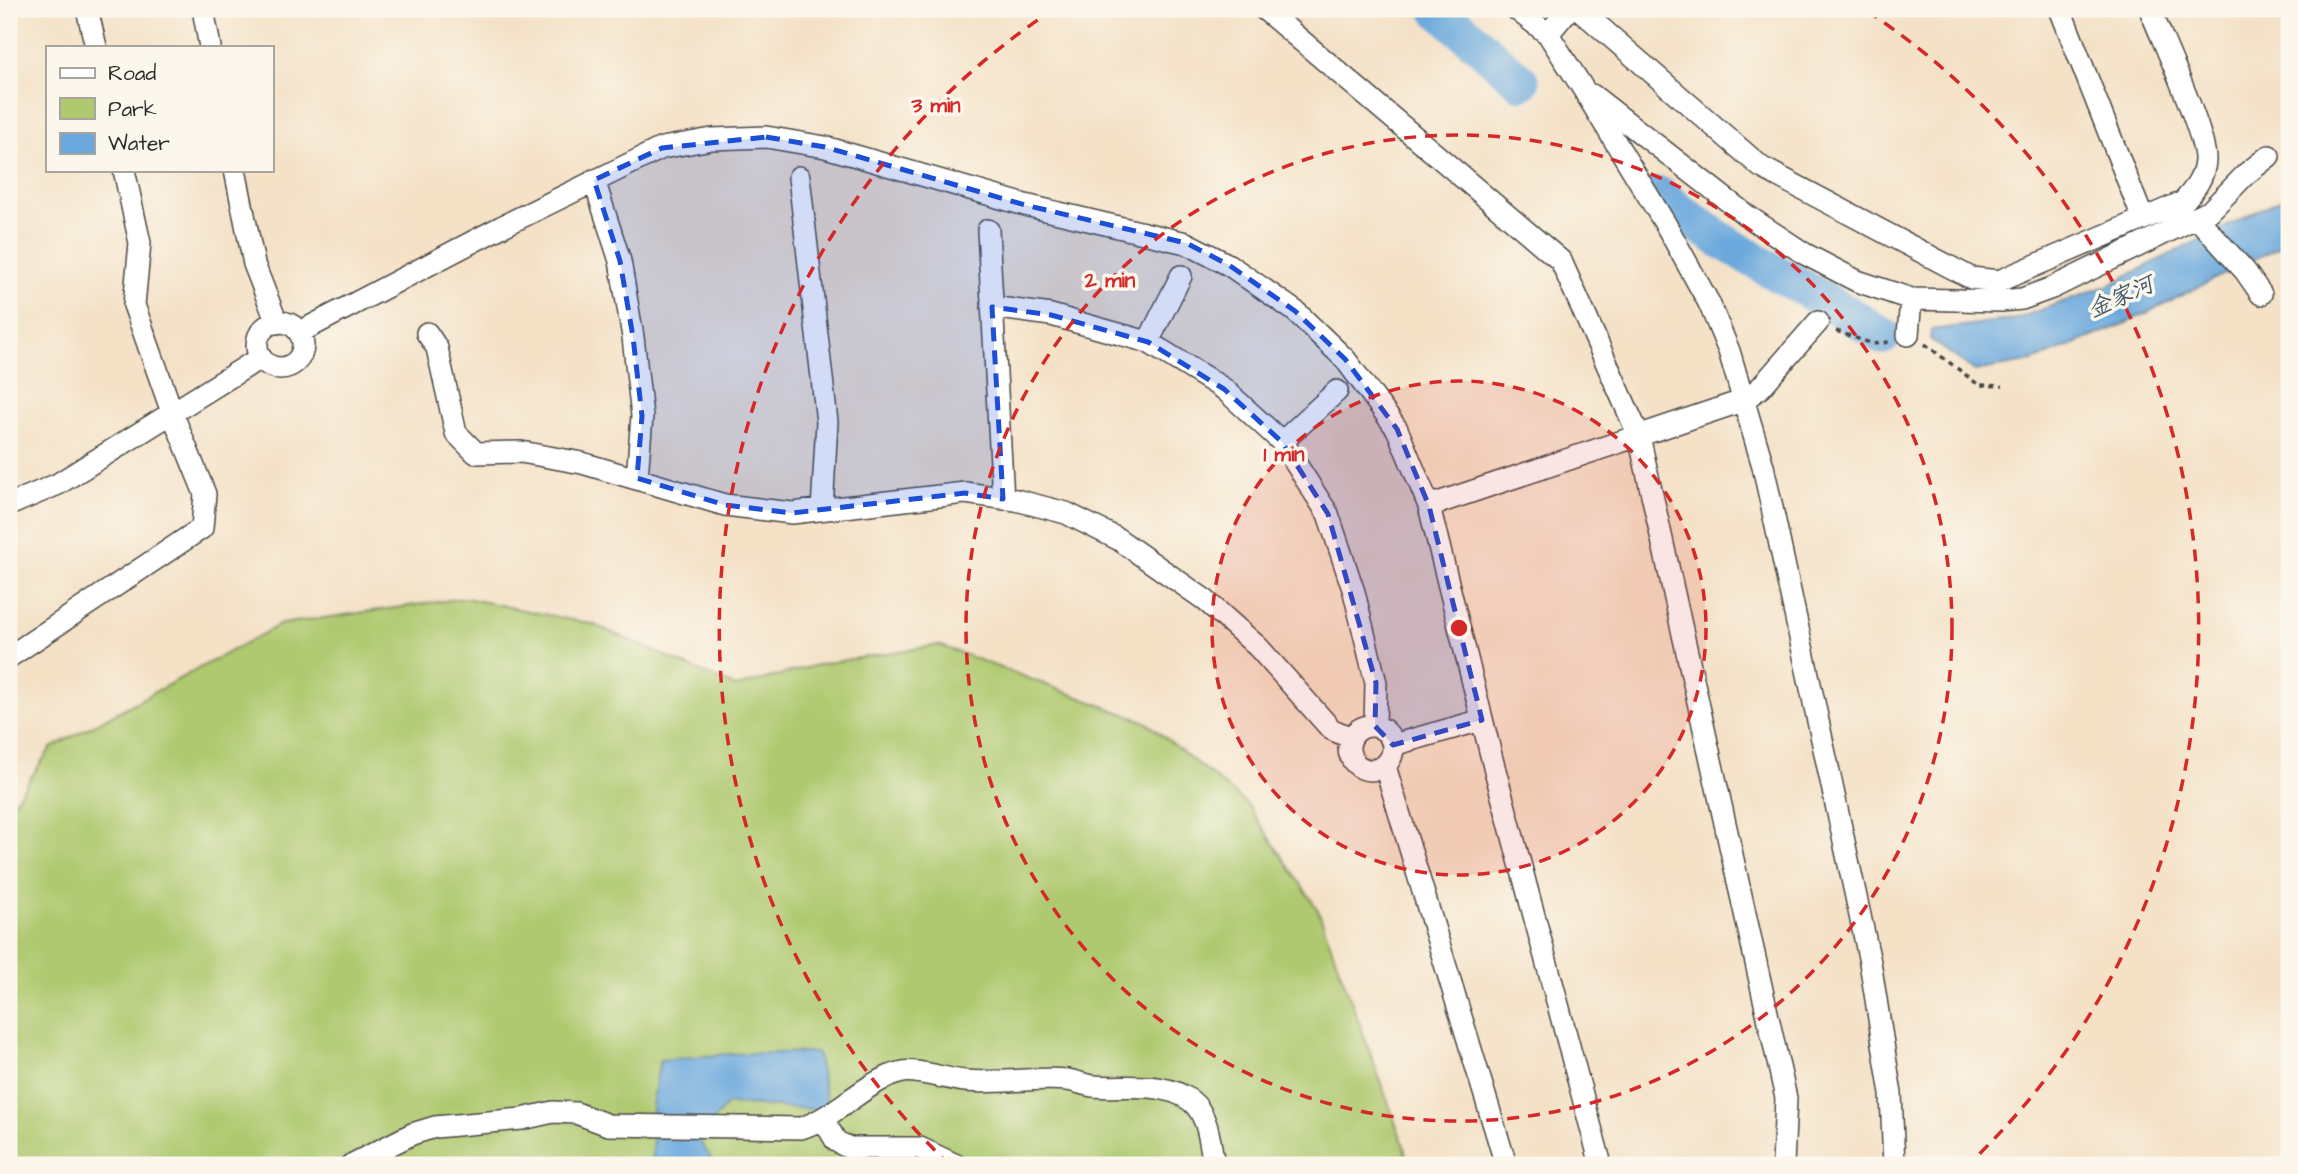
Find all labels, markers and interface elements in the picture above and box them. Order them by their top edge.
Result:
legend [46,46,273,172]
text: Road [108,59,156,88]
text: 3 min [910,91,961,120]
text: Park [108,95,157,124]
text: Water [108,129,170,158]
text: 2 min [1084,266,1136,295]
water label: 金家河 [2083,267,2163,326]
text: 1 min [1263,440,1305,469]
centre of rings [1447,616,1471,640]

